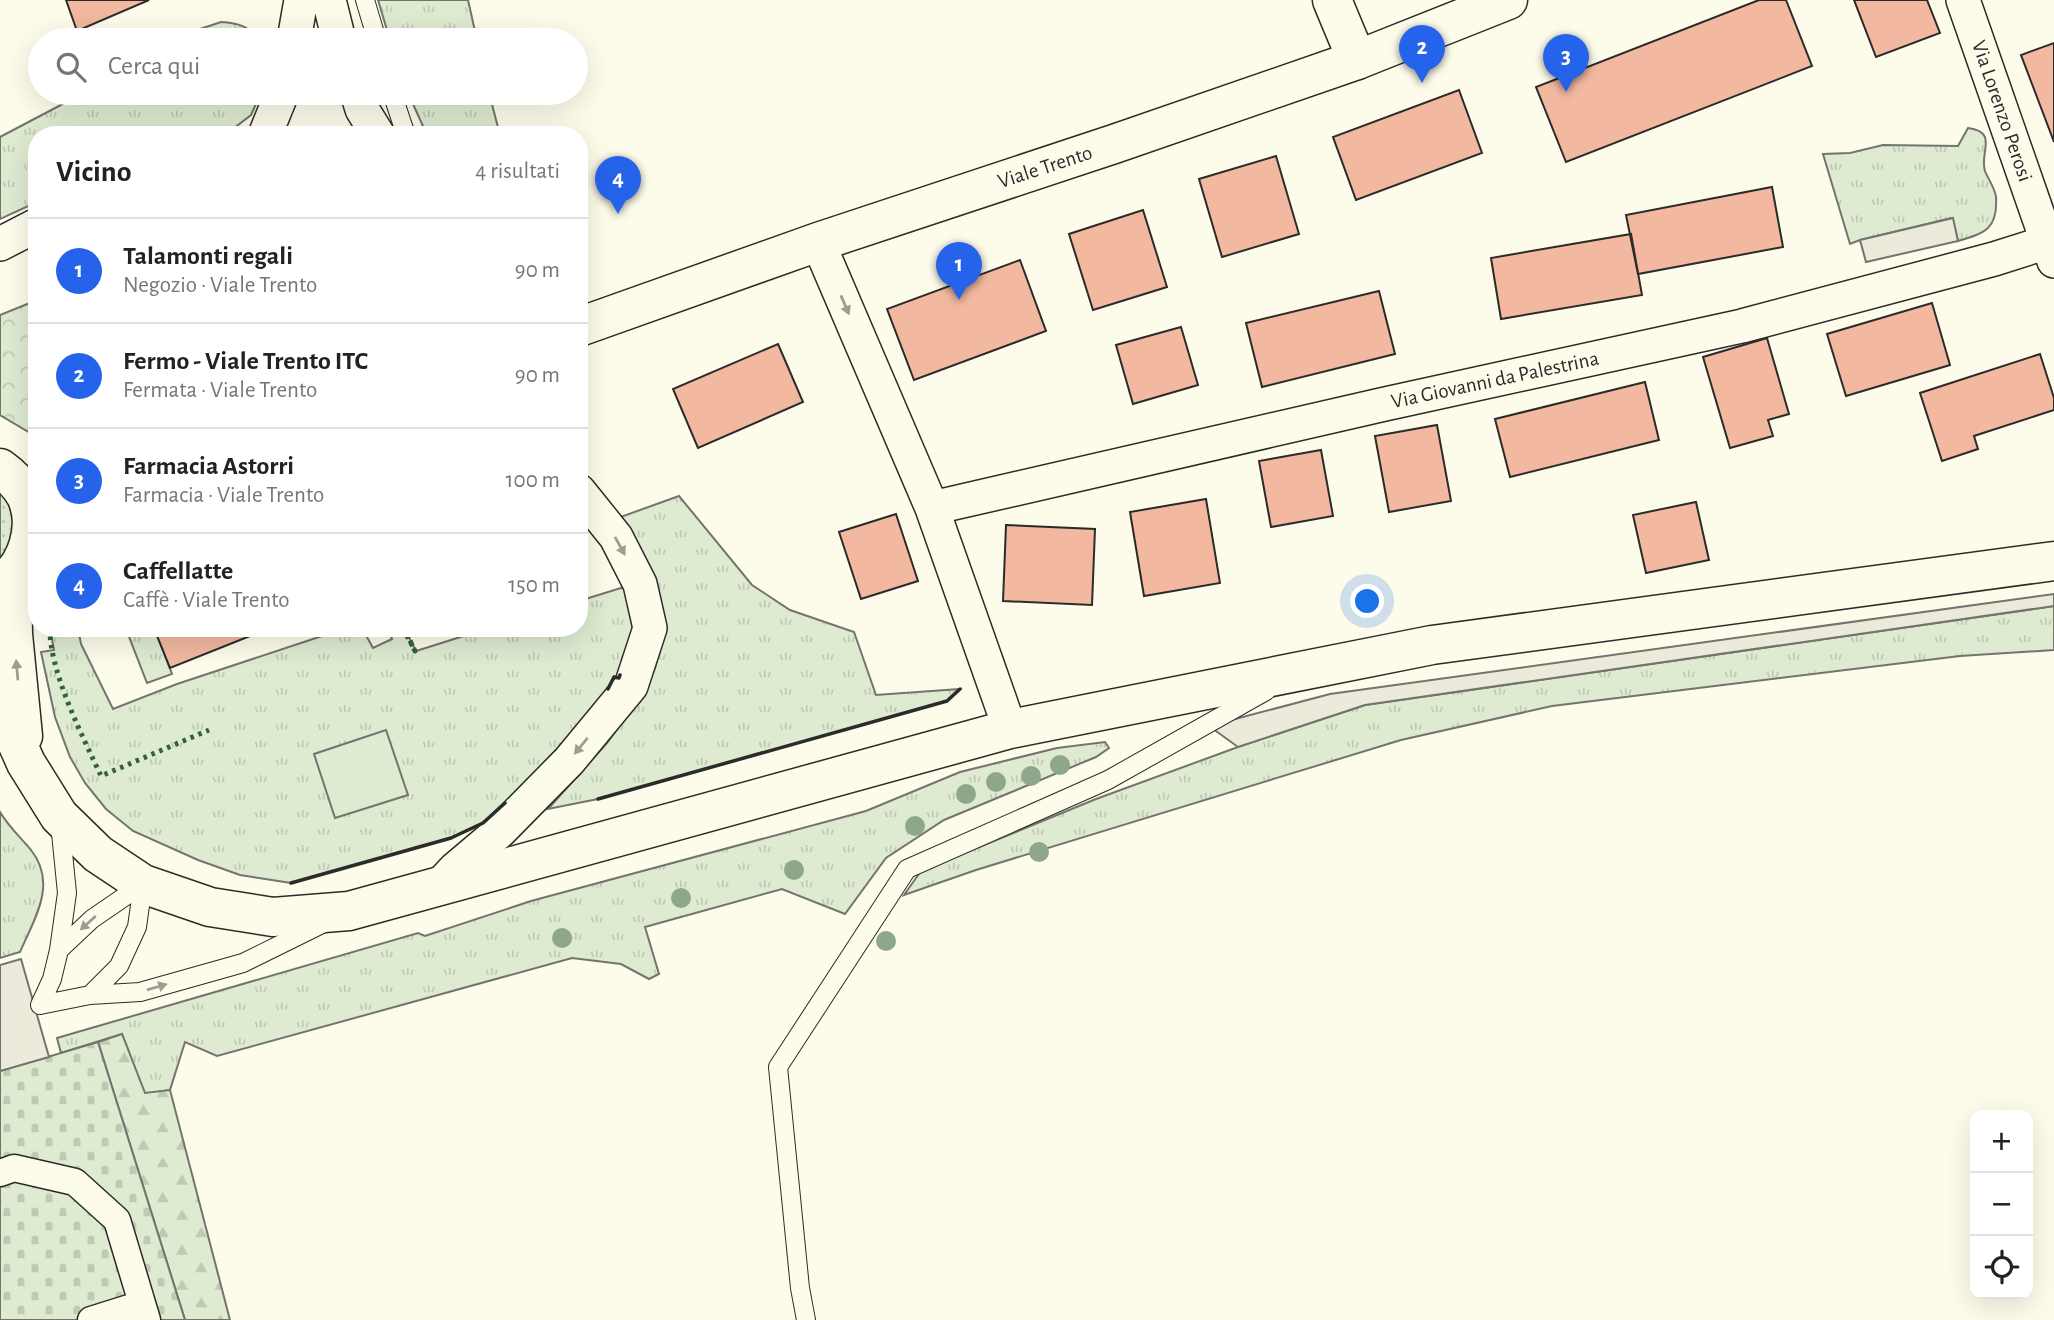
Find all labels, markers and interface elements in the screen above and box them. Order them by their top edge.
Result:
pin: 2 [1399,25,1445,83]
search box [28,28,588,105]
pin: 3 [1543,34,1589,92]
street label: Via Lorenzo Perosi [1968,38,2036,184]
icon: search [52,48,90,86]
text: Cerca qui [108,53,200,79]
street label: Viale Trento [995,142,1095,192]
pin: 4 [595,156,641,214]
text: Vicino [56,157,132,187]
text: 4 risultati [475,160,560,183]
pin: 1 [936,242,982,300]
text: Talamonti regali [123,243,293,269]
text: 1 [75,259,83,282]
text: 90 m [515,259,560,282]
text: Negozio · Viale Trento [123,274,317,297]
one-way arrow [839,295,851,315]
text: Fermo - Viale Trento ITC [123,348,368,374]
street label: Via Giovanni da Palestrina [1389,348,1601,412]
text: 2 [74,364,84,387]
text: 90 m [515,364,560,387]
text: Fermata · Viale Trento [123,379,317,402]
text: Farmacia Astorri [123,453,294,479]
text: 3 [74,469,84,492]
text: 100 m [506,469,560,492]
text: Farmacia · Viale Trento [123,484,324,507]
one-way arrow [614,536,626,555]
text: Caffellatte [123,558,233,584]
text: 4 [73,574,85,597]
text: 150 m [508,574,560,597]
your location [1350,584,1384,618]
text: Caffè · Viale Trento [123,589,290,612]
one-way arrow [11,659,22,681]
one-way arrow [574,737,589,755]
one-way arrow [79,915,97,931]
one-way arrow [147,981,169,992]
map controls [1970,1110,2033,1299]
button: + [1970,1110,2033,1173]
button: − [1970,1173,2033,1236]
button: locate [1970,1236,2033,1299]

